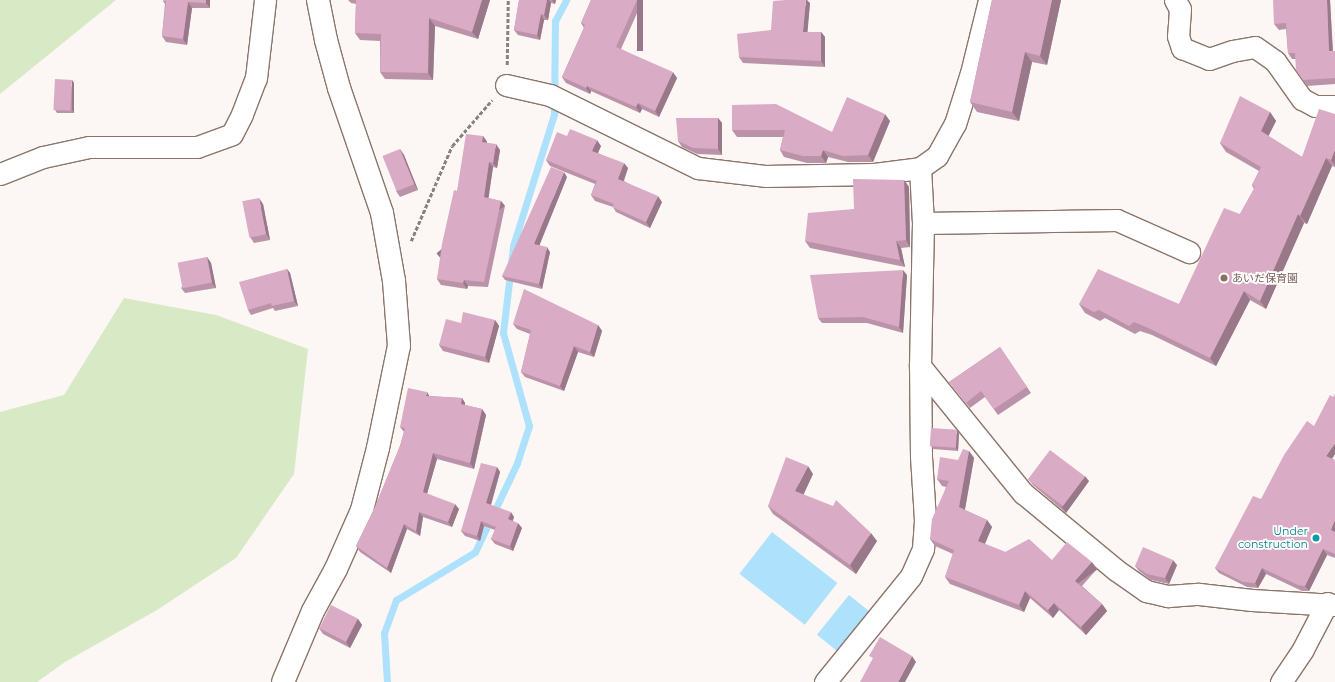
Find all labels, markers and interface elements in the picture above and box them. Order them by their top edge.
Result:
place label: あいだ保育園 [1232,271,1298,285]
marker: あいだ保育園 [1219,273,1229,283]
place label: Under construction [1238,525,1308,551]
marker: Under construction [1311,533,1321,543]

